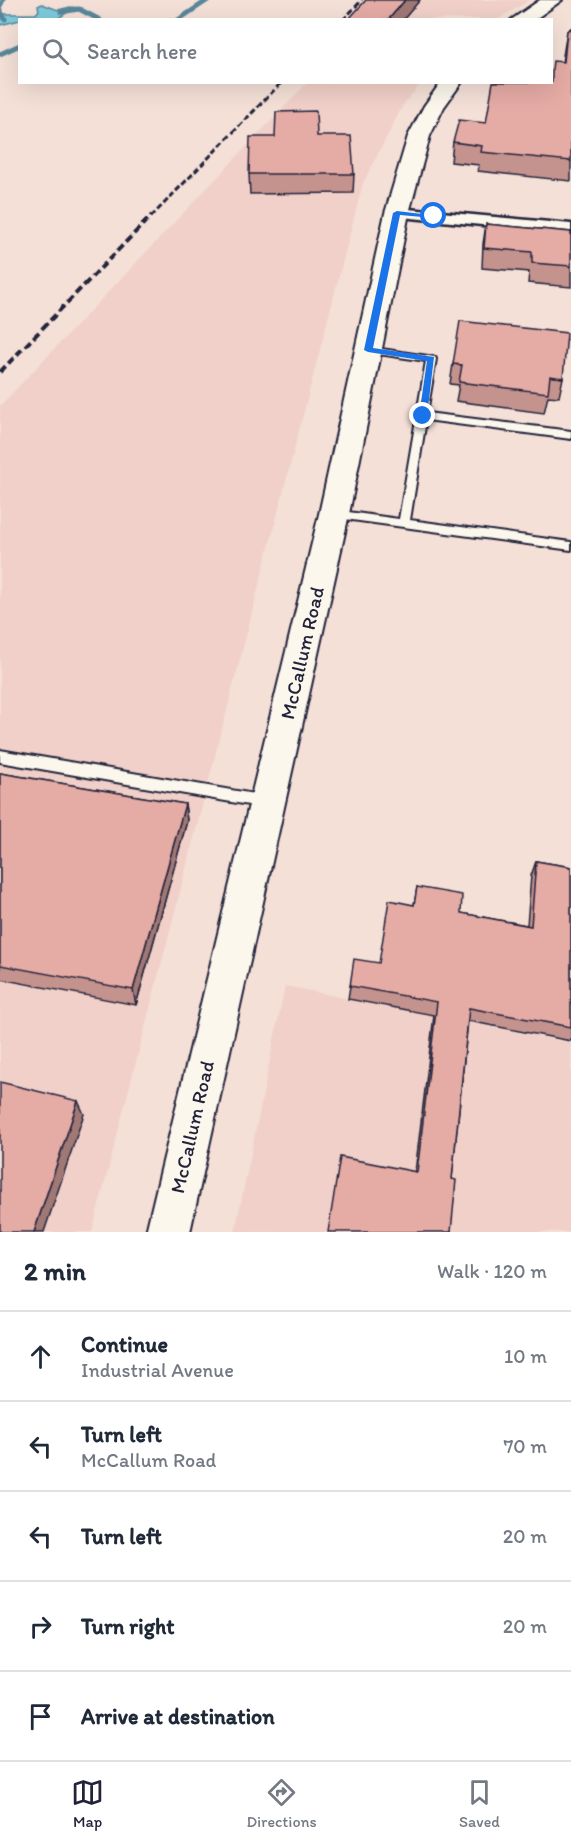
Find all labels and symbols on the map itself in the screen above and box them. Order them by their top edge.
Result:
route start [420,202,446,228]
route end [409,402,435,428]
street label: McCallum Road [275,584,329,722]
street label: McCallum Road [165,1058,219,1196]

